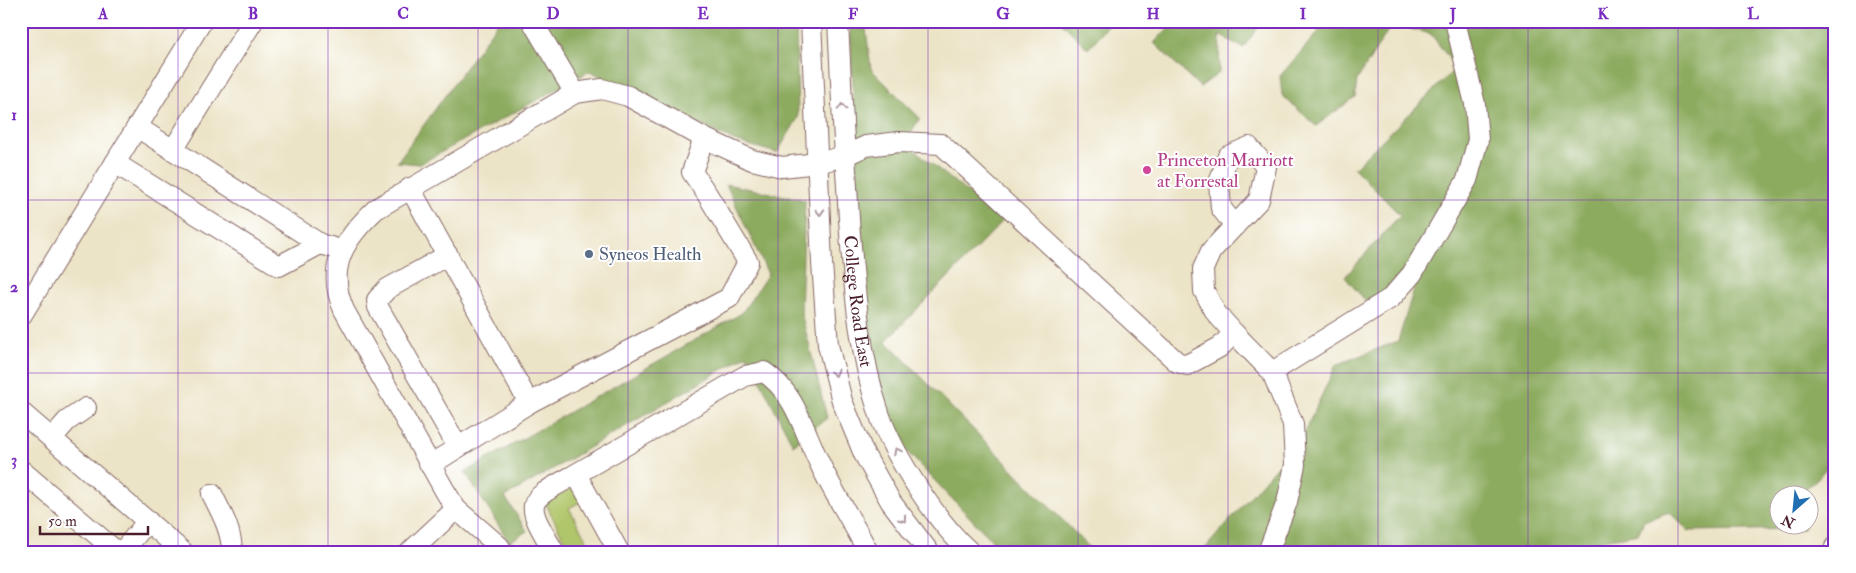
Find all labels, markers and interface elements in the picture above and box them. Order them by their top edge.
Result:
text: A [97,4,109,24]
text: B [248,4,258,24]
text: C [397,4,409,24]
text: D [546,4,560,24]
text: E [697,4,709,24]
text: F [848,4,858,24]
text: G [996,4,1010,24]
text: H [1146,4,1160,24]
text: I [1300,4,1307,24]
text: J [1449,4,1457,25]
text: K [1597,4,1609,24]
text: L [1747,4,1759,24]
one-way arrow [837,103,847,110]
text: 1 [11,105,17,125]
place label: Princeton Marriott at Forrestal [1157,149,1294,193]
marker: Princeton Marriott at Forrestal [1141,164,1153,176]
one-way arrow [814,208,825,216]
street label: College Road East [839,234,878,369]
place label: Syneos Health [599,243,702,266]
marker: Syneos Health [583,248,595,260]
text: 2 [10,277,18,297]
one-way arrow [829,369,840,378]
one-way arrow [893,447,904,456]
text: 3 [11,450,17,470]
north arrow [1768,486,1818,536]
scale bar [40,503,148,535]
text: N [1778,511,1799,532]
text: 50 m [48,512,77,531]
one-way arrow [897,513,906,523]

